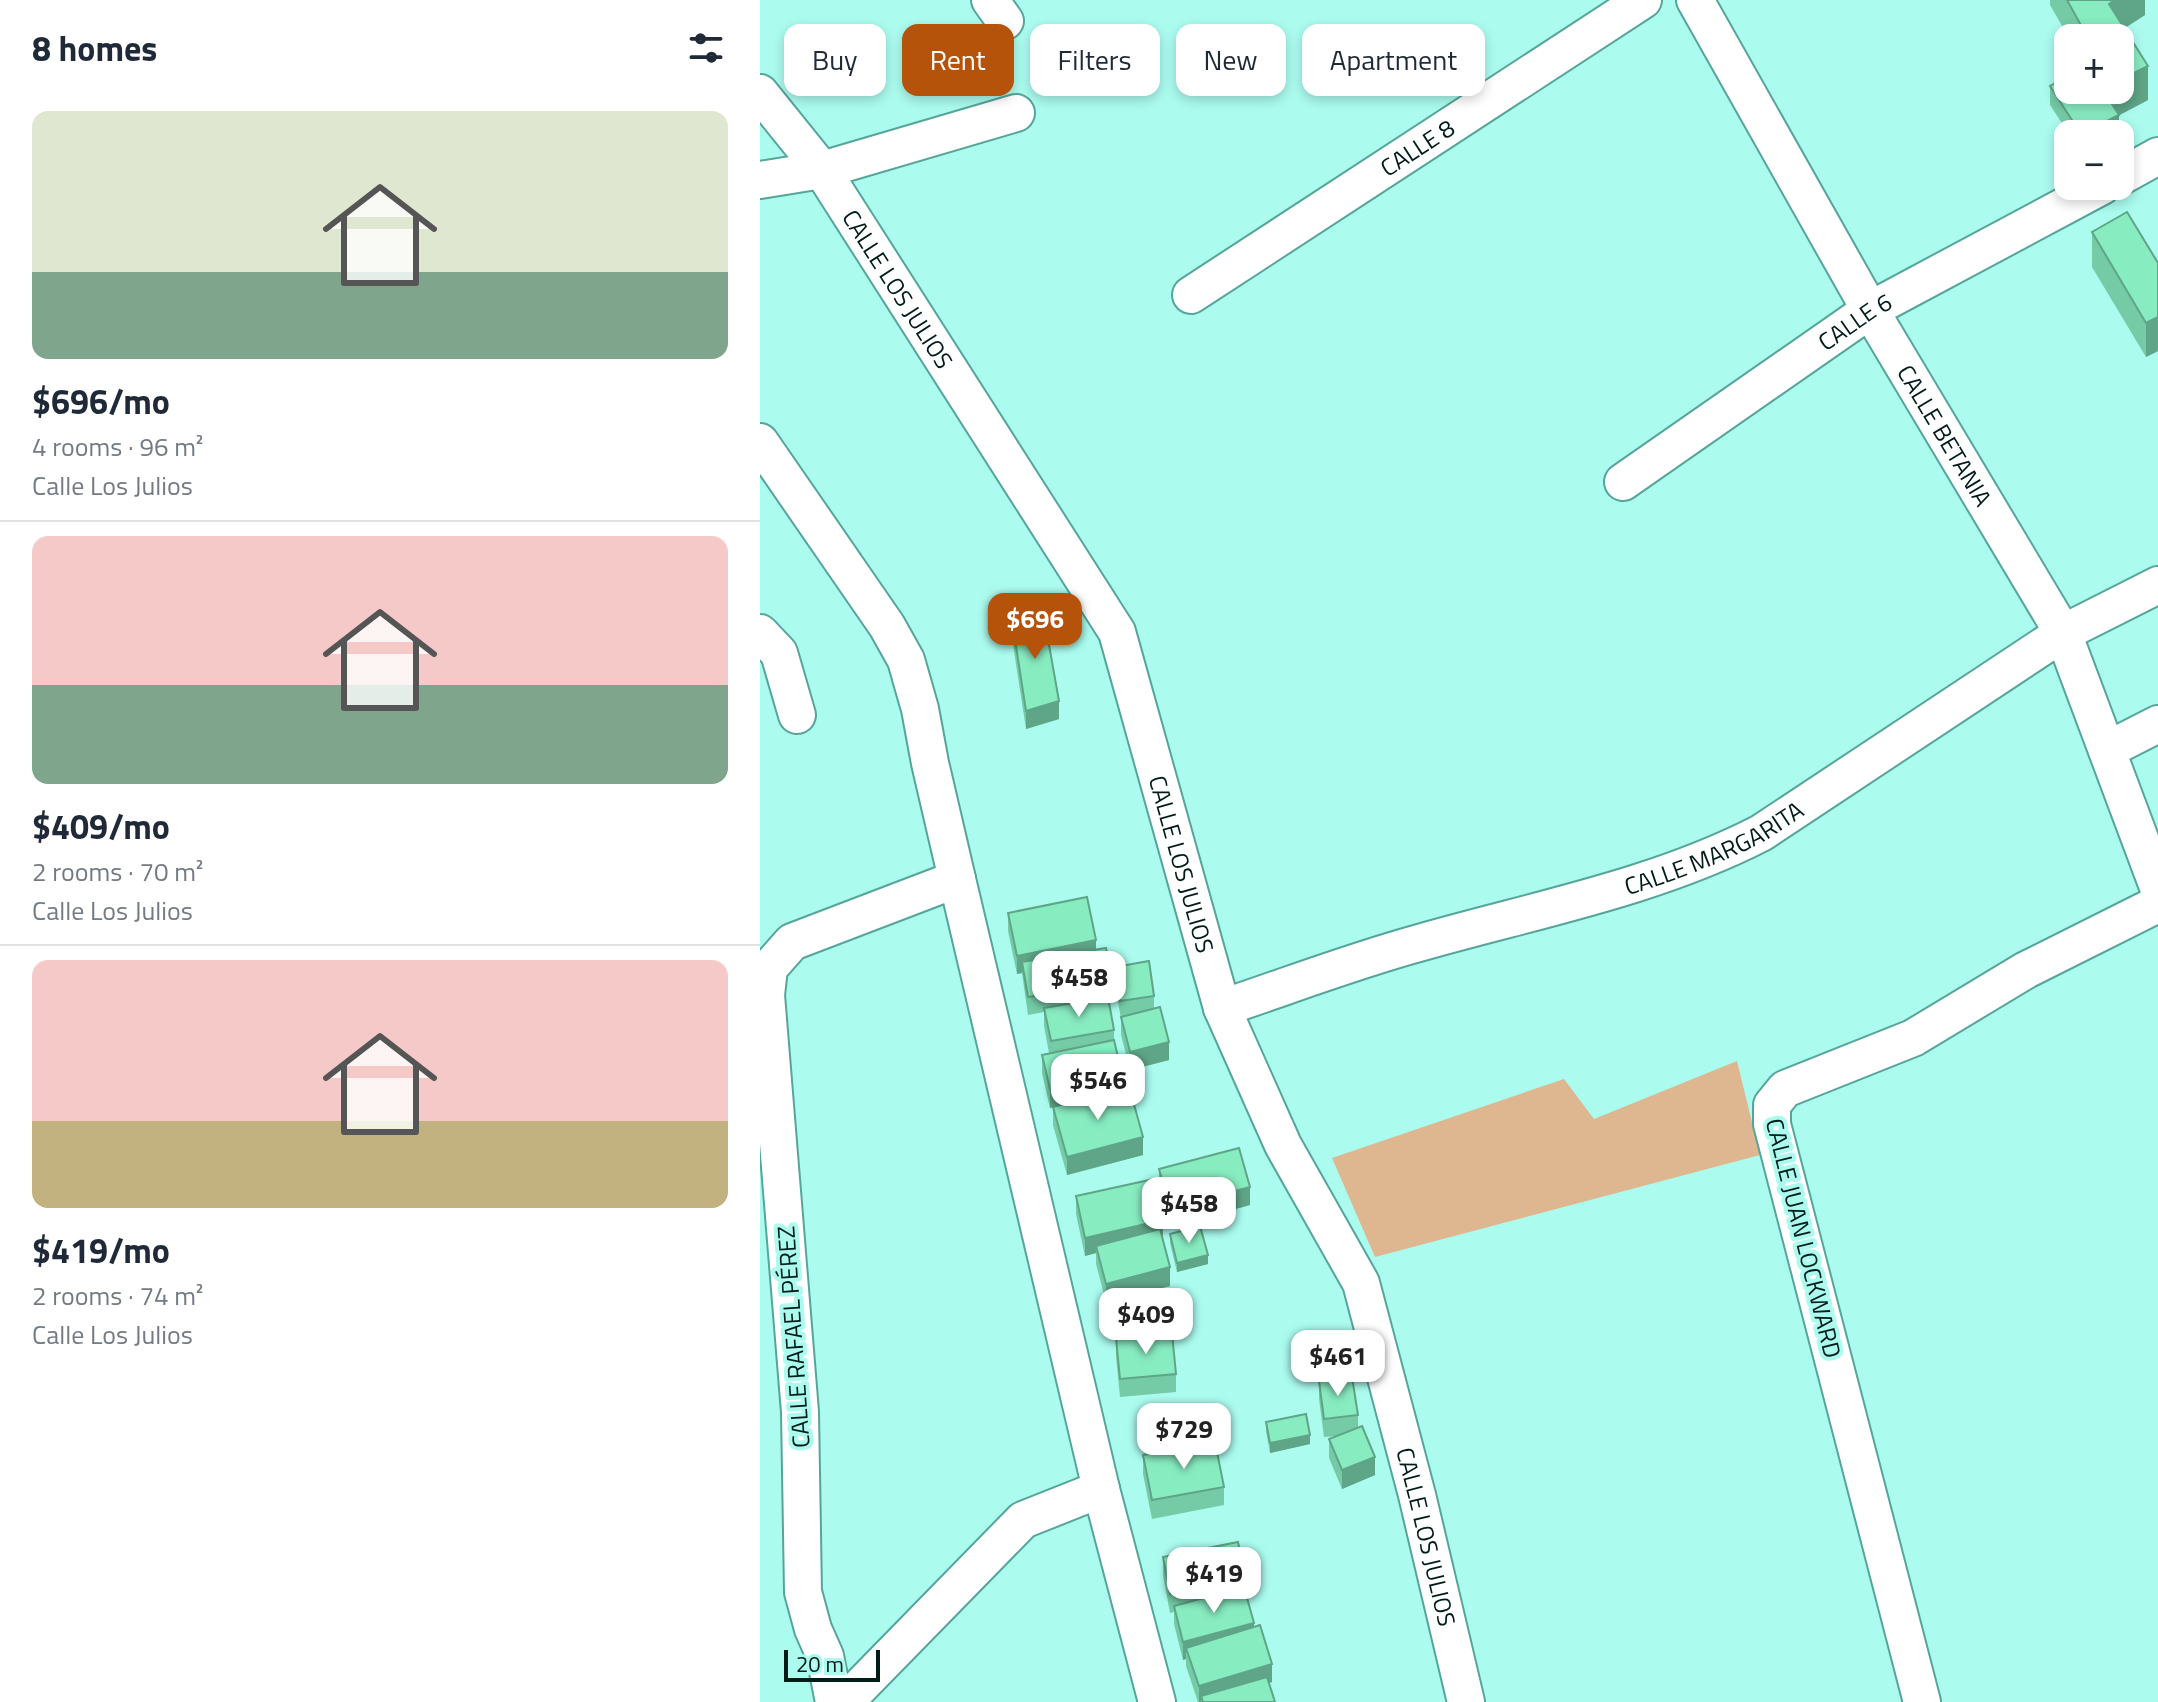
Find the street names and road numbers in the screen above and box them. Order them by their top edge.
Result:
street label: CALLE 8 [1373,110,1461,185]
street label: CALLE LOS JULIOS [834,202,962,376]
street label: CALLE 6 [1810,284,1898,359]
street label: CALLE BETANIA [1889,358,2001,513]
street label: CALLE LOS JULIOS [1140,771,1224,957]
street label: CALLE MARGARITA [1620,792,1811,904]
street label: CALLE JUAN LOCKWARD [1757,1114,1851,1362]
street label: CALLE RAFAEL PÉREZ [767,1225,819,1449]
street label: CALLE LOS JULIOS [1387,1443,1465,1630]

